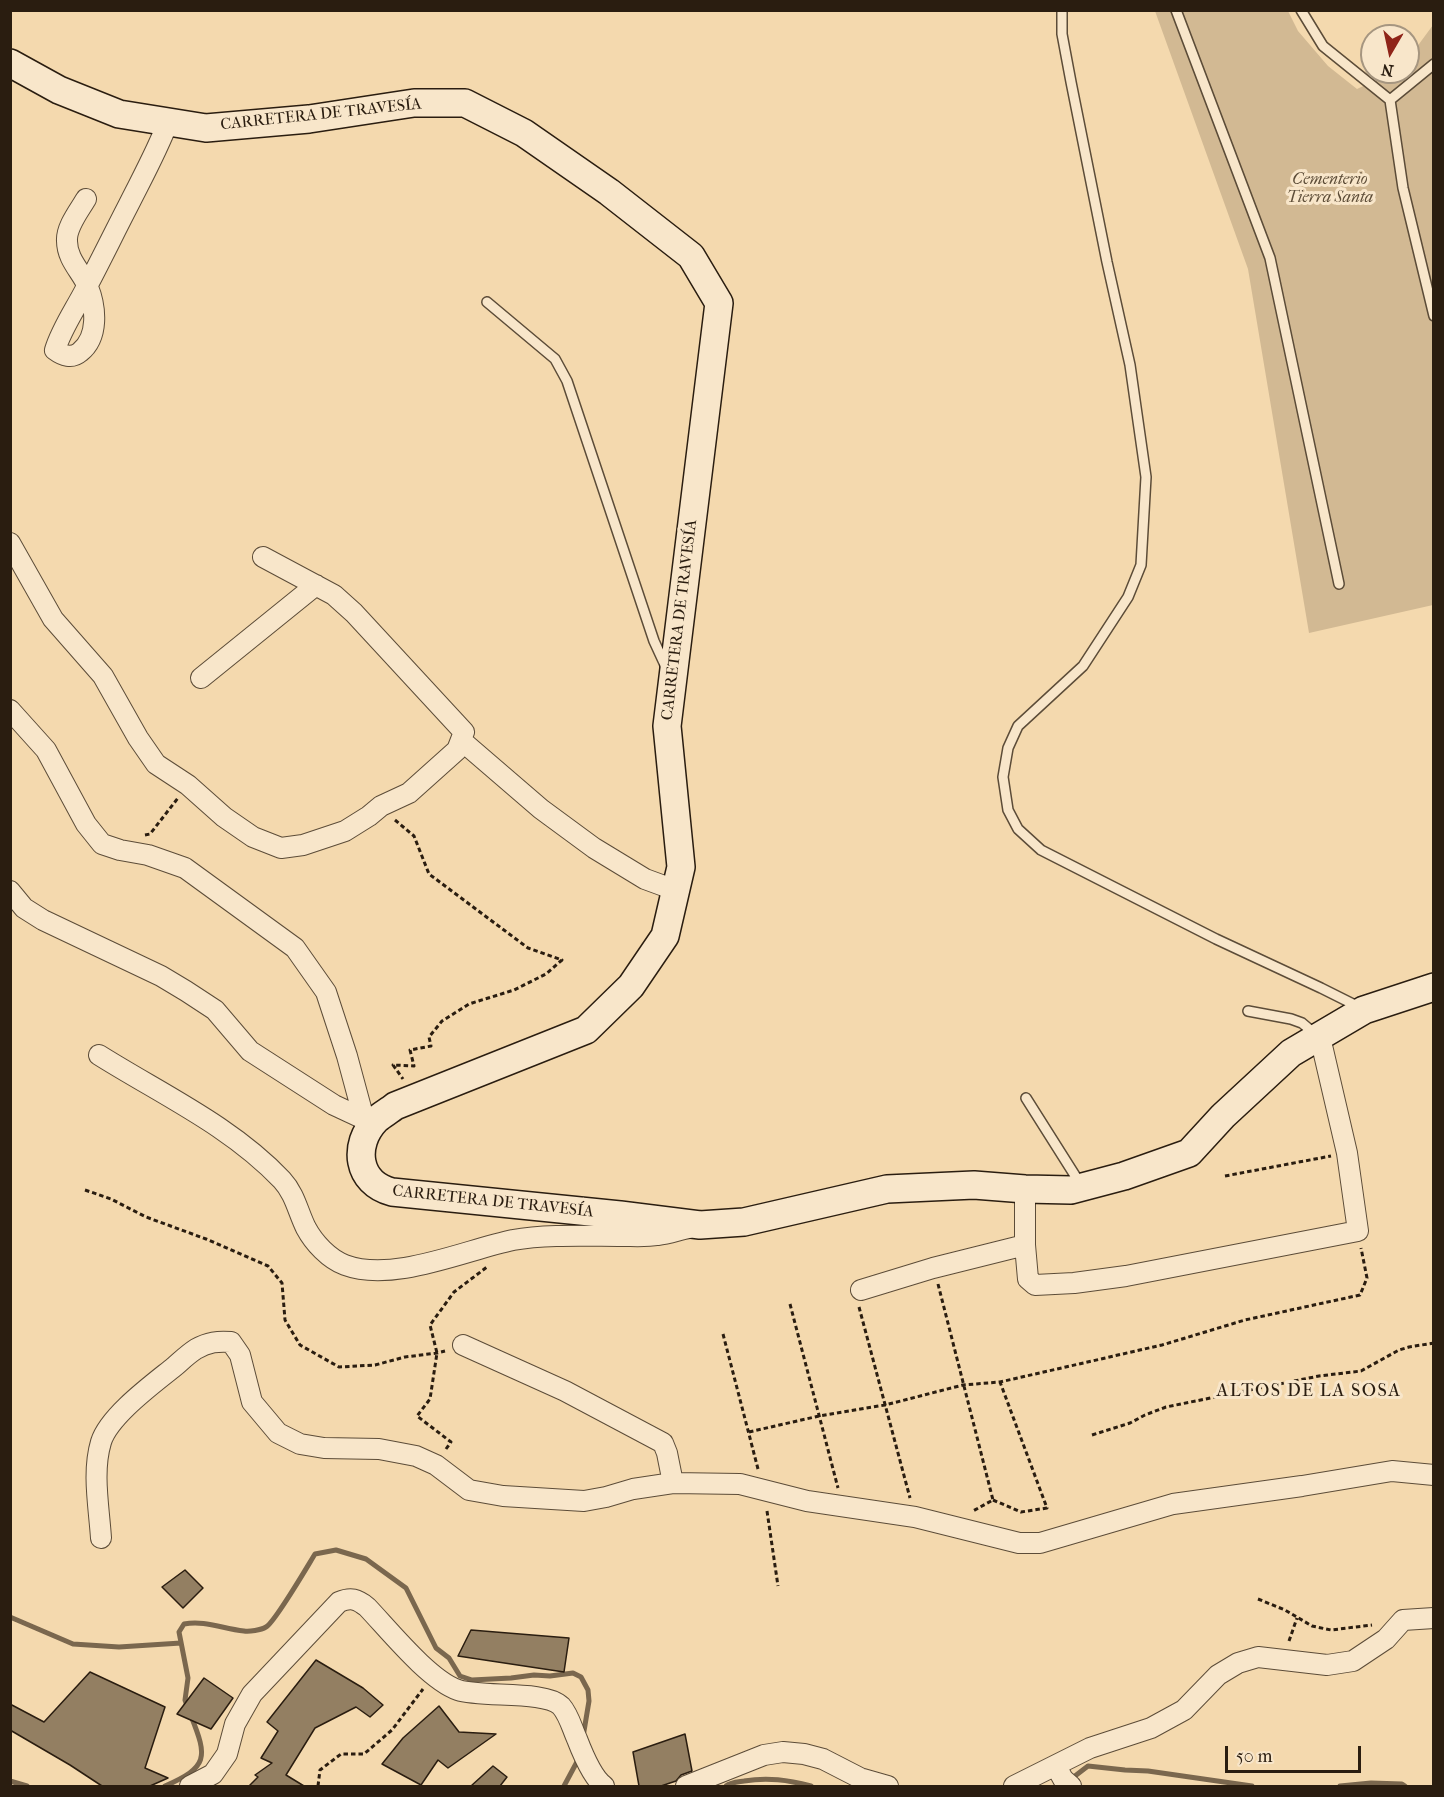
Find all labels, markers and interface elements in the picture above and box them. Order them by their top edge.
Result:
north arrow [1360,24,1420,84]
text: N [1380,60,1395,81]
street label: CARRETERA DE TRAVESÍA [219,95,423,135]
park label: Cementerio Tierra Santa [1287,170,1373,208]
street label: CARRETERA DE TRAVESÍA [658,519,702,721]
street label: CARRETERA DE TRAVESÍA [391,1182,595,1222]
district label: ALTOS DE LA SOSA [1217,1381,1401,1403]
scale bar [1228,1734,1364,1772]
text: 50 m [1236,1746,1272,1767]

